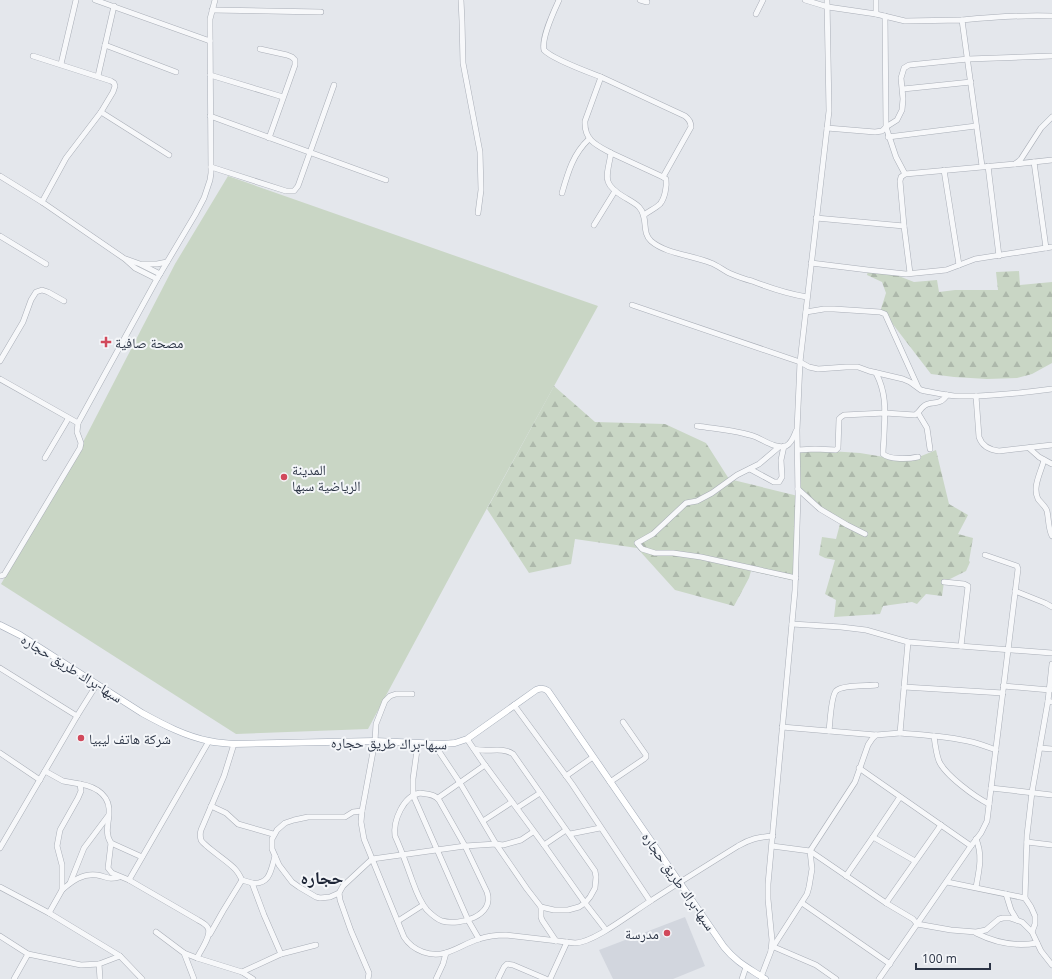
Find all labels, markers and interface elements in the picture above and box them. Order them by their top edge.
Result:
place label: مصحة صافية [115,333,183,352]
marker: مصحة صافية [100,336,112,348]
place label: المدينة الرياضية سبها [292,460,361,495]
marker: المدينة الرياضية سبها [279,472,289,482]
street label: سبها-براك طريق حجاره [17,629,126,708]
place label: شركة هاتف ليبيا [89,729,171,748]
street label: سبها-براك طريق حجاره [331,732,447,755]
marker: شركة هاتف ليبيا [76,733,86,743]
street label: سبها-براك طريق حجاره [637,828,720,935]
district label: حجاره [300,865,344,889]
place label: مدرسة [625,924,659,943]
marker: مدرسة [662,928,672,938]
scale bar [916,945,990,971]
text: 100 m [922,950,957,967]

